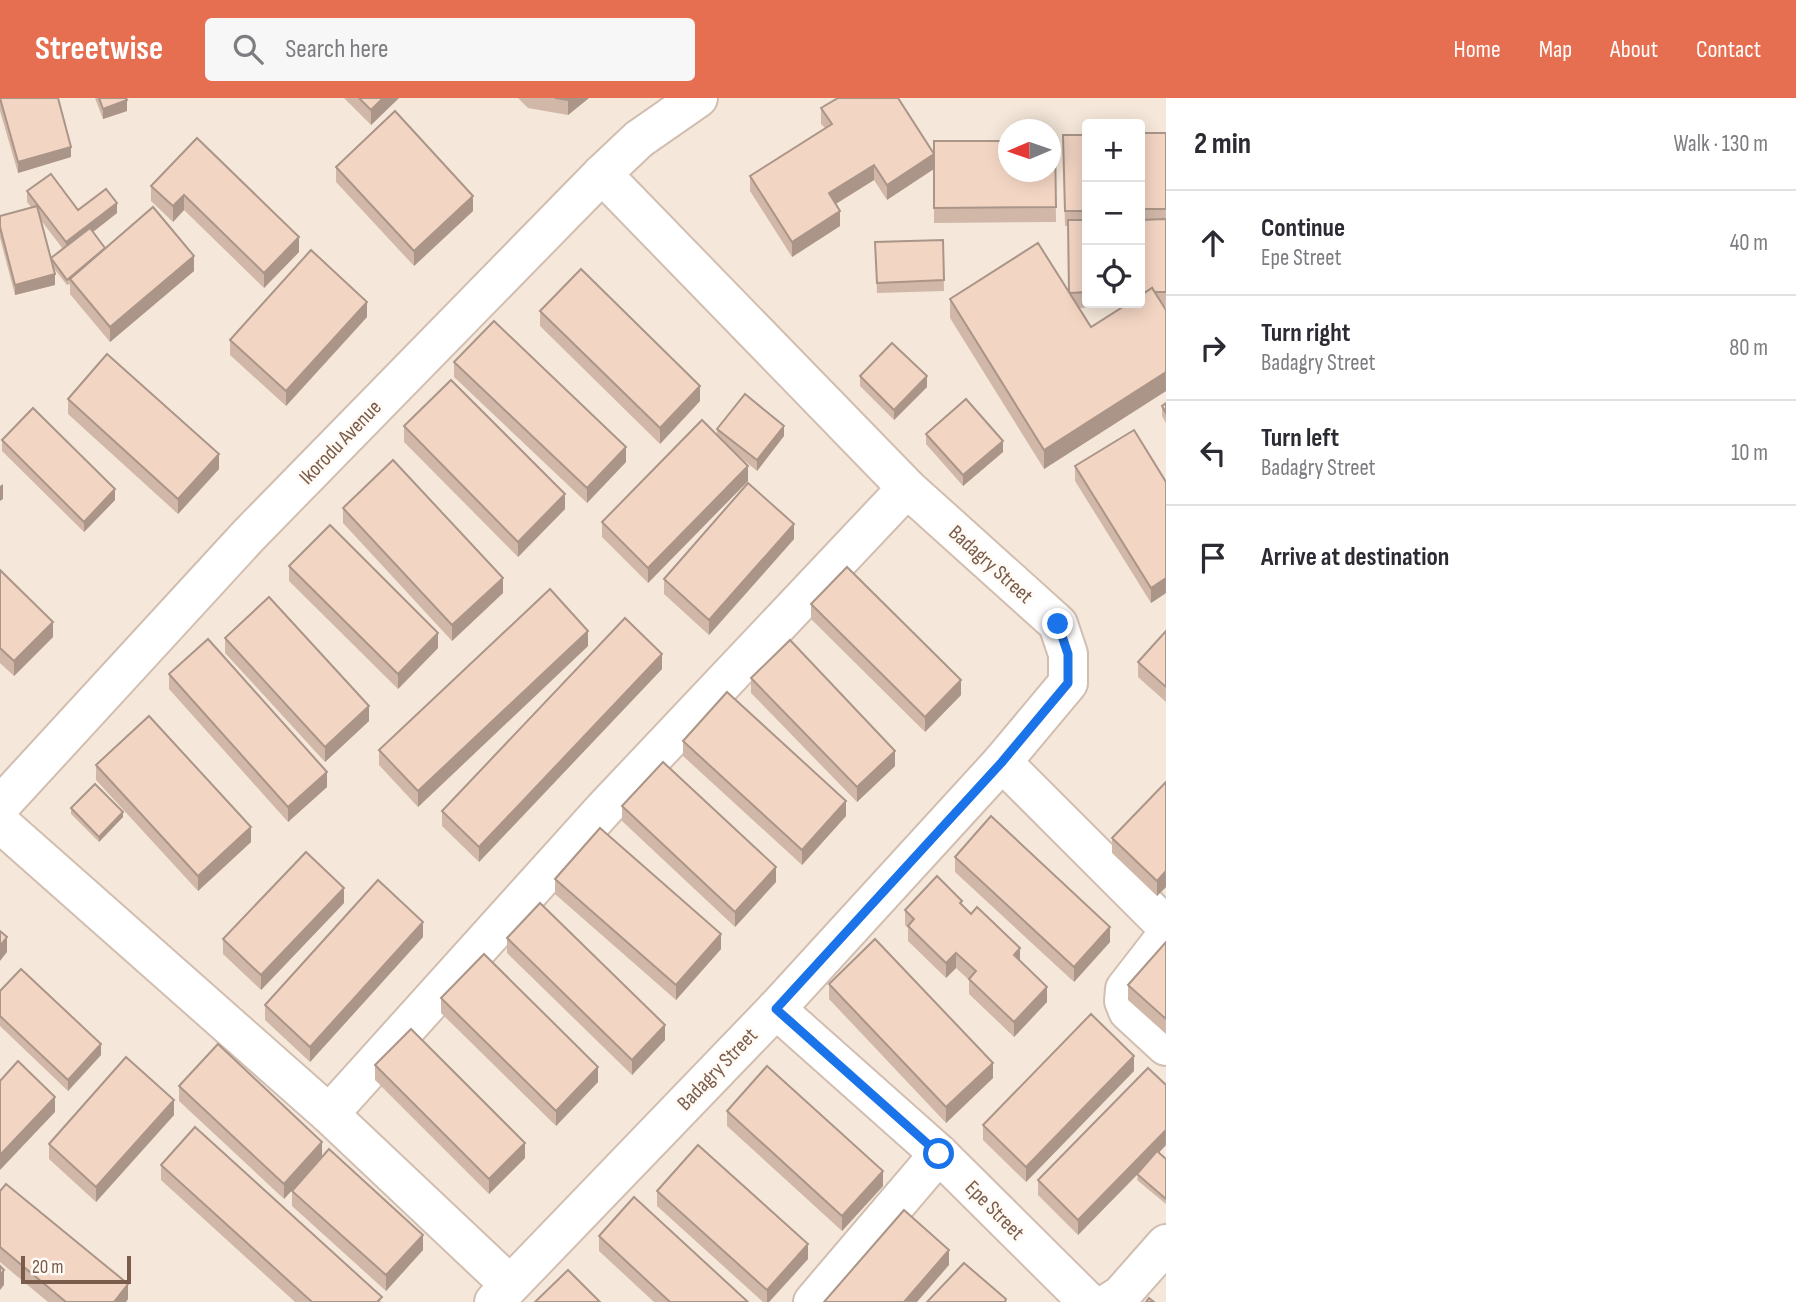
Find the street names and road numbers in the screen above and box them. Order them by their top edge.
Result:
street label: Ikorodu Avenue [294,395,387,490]
street label: Badagry Street [943,520,1038,609]
street label: Badagry Street [672,1023,763,1116]
street label: Epe Street [960,1176,1029,1245]

